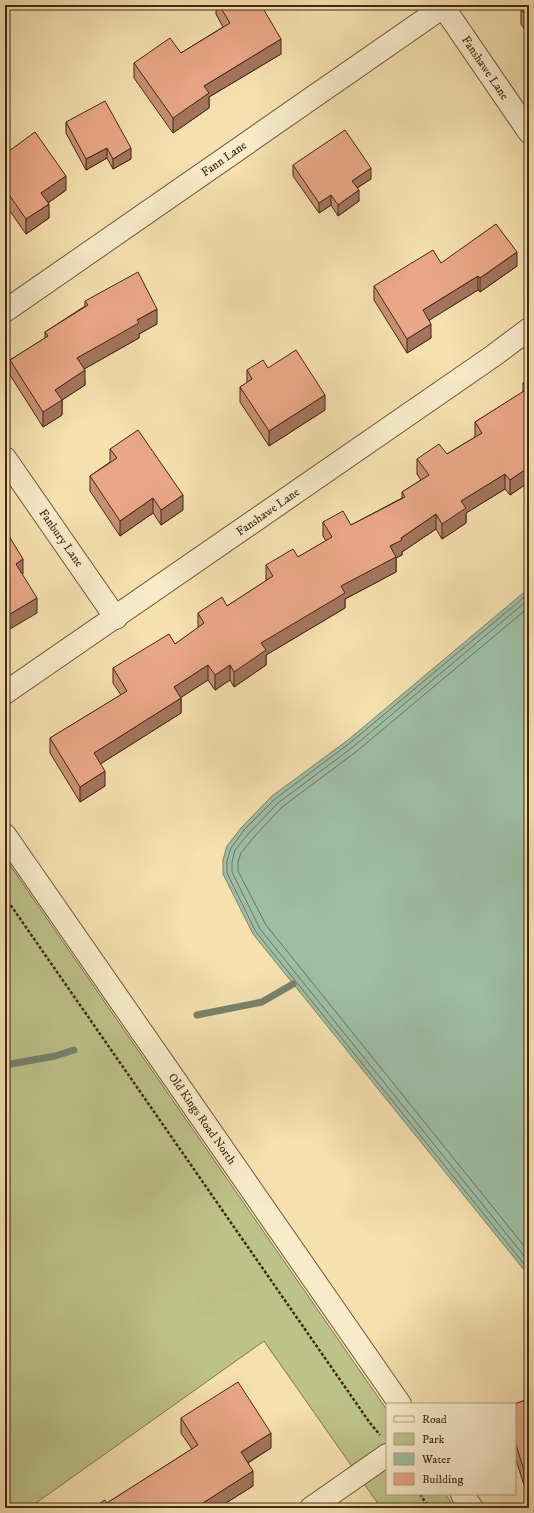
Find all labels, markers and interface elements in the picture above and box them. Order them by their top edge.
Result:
street label: Fanshawe Lane [458,33,512,103]
street label: Fann Lane [198,138,250,180]
street label: Fanshawe Lane [233,485,303,539]
street label: Fanbury Lane [36,506,87,570]
street label: Old Kings Road North [165,1070,240,1168]
legend [386,1403,516,1495]
text: Road [422,1412,447,1427]
text: Park [422,1432,444,1447]
text: Water [421,1452,451,1467]
text: Building [422,1472,463,1487]

